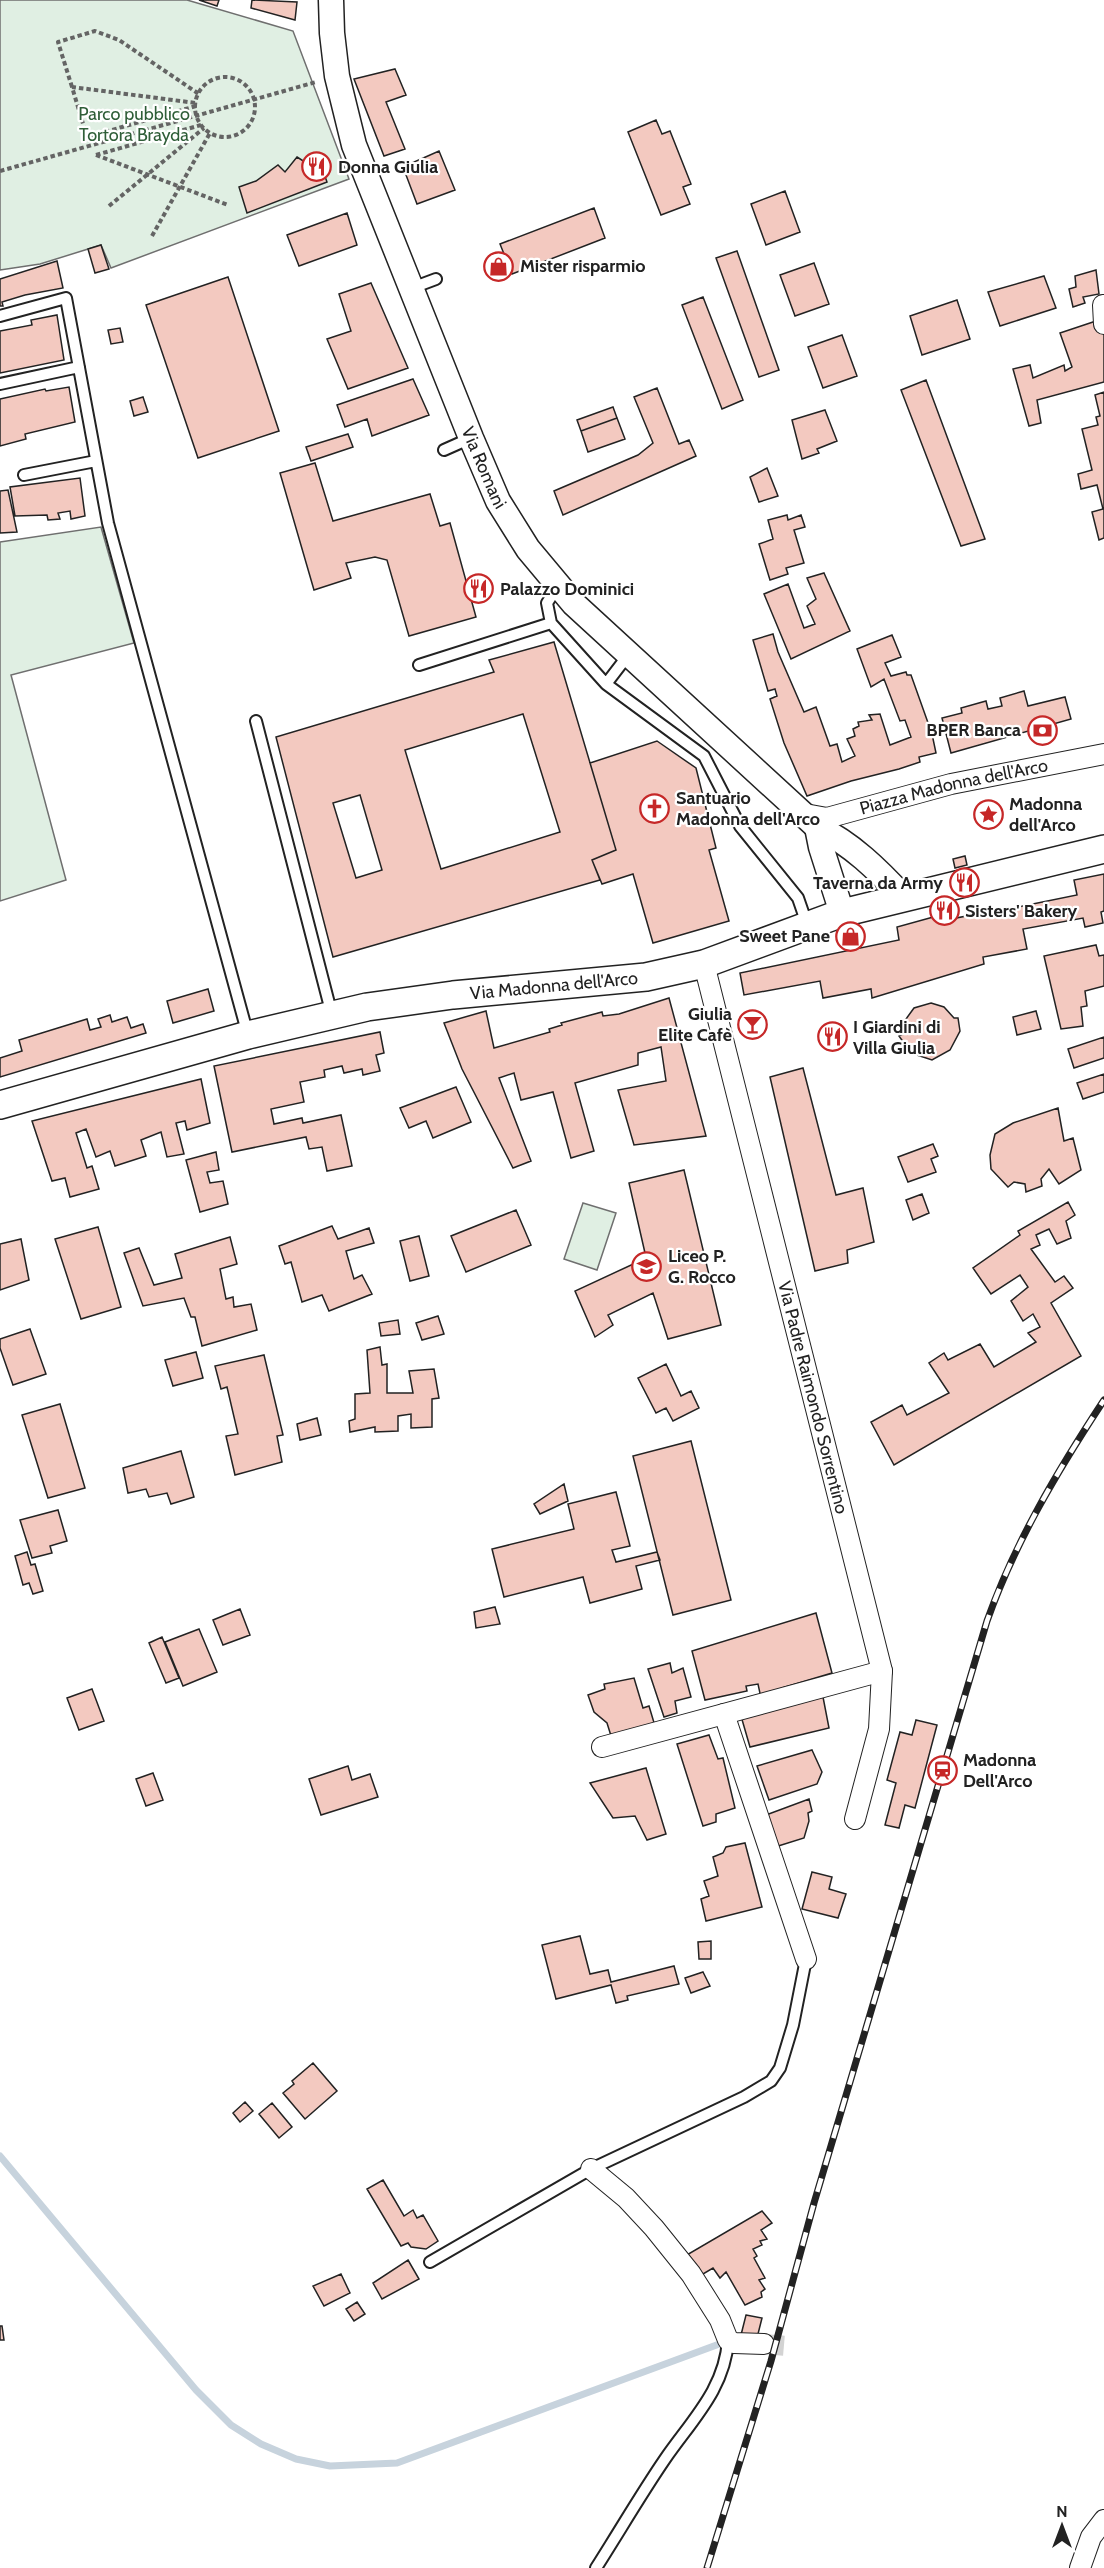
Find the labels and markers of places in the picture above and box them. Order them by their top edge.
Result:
restaurant icon: Donna Giulia [301,151,333,183]
place label: Donna Giulia [338,156,438,178]
shop icon: Mister risparmio [483,250,515,282]
place label: Mister risparmio [520,255,646,277]
restaurant icon: Palazzo Dominici [463,573,495,605]
place label: Palazzo Dominici [500,578,634,600]
bank icon: BPER Banca [1026,714,1058,746]
place label: BPER Banca [926,719,1021,741]
place label: Santuario Madonna dell'Arco [676,787,820,830]
church icon: Santuario Madonna dell'Arco [639,792,671,824]
place label: Madonna dell'Arco [1009,793,1082,836]
place icon: Madonna dell'Arco [972,798,1004,830]
restaurant icon: Taverna da Army [948,867,980,899]
place label: Taverna da Army [813,872,943,894]
restaurant icon: Sisters' Bakery [928,895,960,927]
place label: Sisters' Bakery [965,900,1077,922]
shop icon: Sweet Pane [835,920,867,952]
place label: Sweet Pane [739,925,830,947]
place label: Giulia Elite Cafè [658,1003,732,1046]
bar icon: Giulia Elite Cafè [737,1008,769,1040]
place label: I Giardini di Villa Giulia [853,1016,941,1059]
restaurant icon: I Giardini di Villa Giulia [816,1021,848,1053]
place label: Liceo P. G. Rocco [668,1245,736,1288]
school or university icon: Liceo P. G. Rocco [631,1250,663,1282]
place label: Madonna Dell'Arco [963,1749,1036,1792]
station icon: Madonna Dell'Arco [926,1754,958,1786]

